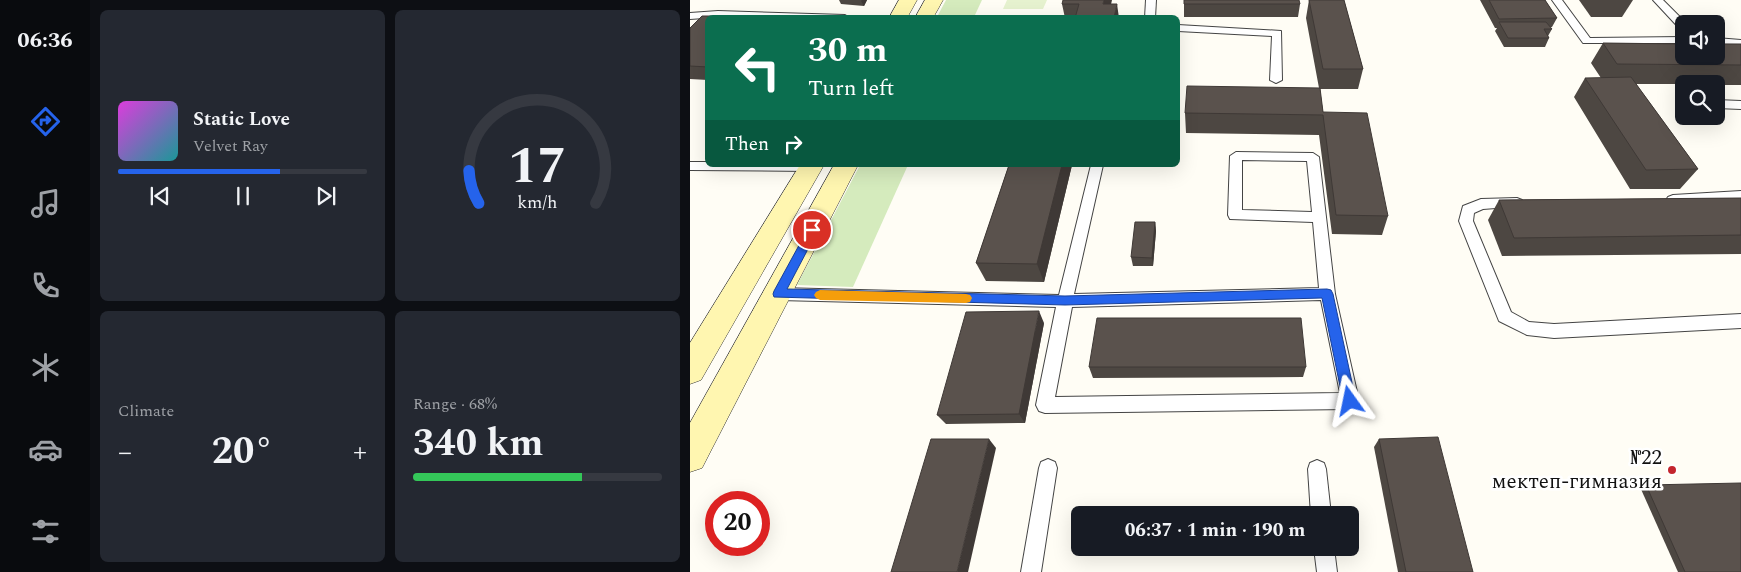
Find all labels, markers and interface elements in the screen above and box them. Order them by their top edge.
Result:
map controls [1675,15,1725,125]
button: sound [1675,15,1725,65]
text: 06:36 [17,24,73,57]
text: 30 m [808,24,888,77]
icon: left [725,35,790,100]
text: Turn left [808,72,894,105]
button: search [1675,75,1725,125]
icon: directions [28,104,63,139]
text: Static Love [193,105,290,134]
text: 17 [508,127,567,206]
text: Then [725,130,769,159]
icon: right [779,130,807,158]
text: Velvet Ray [193,134,268,158]
icon: previous [146,182,174,210]
icon: pause [229,182,257,210]
icon: next [312,182,340,210]
icon: music [28,186,63,221]
text: km/h [517,189,558,216]
pin [791,209,833,251]
icon: arrive [798,216,826,244]
icon: phone [28,268,63,303]
icon: climate [28,350,63,385]
position arrow [1323,374,1375,426]
text: Range · 68% [413,392,497,416]
text: Climate [118,399,174,423]
text: 340 km [413,415,544,473]
text: 20° [212,423,273,481]
text: − [118,431,132,474]
text: + [353,431,367,474]
icon: car [28,432,63,467]
place label: №22 мектеп-гимназия [1492,442,1662,498]
marker: №22 мектеп-гимназия [1666,464,1678,476]
speed limit sign: 20 [705,491,770,556]
icon: filters [28,514,63,549]
text: 06:37 · 1 min · 190 m [1125,516,1305,545]

